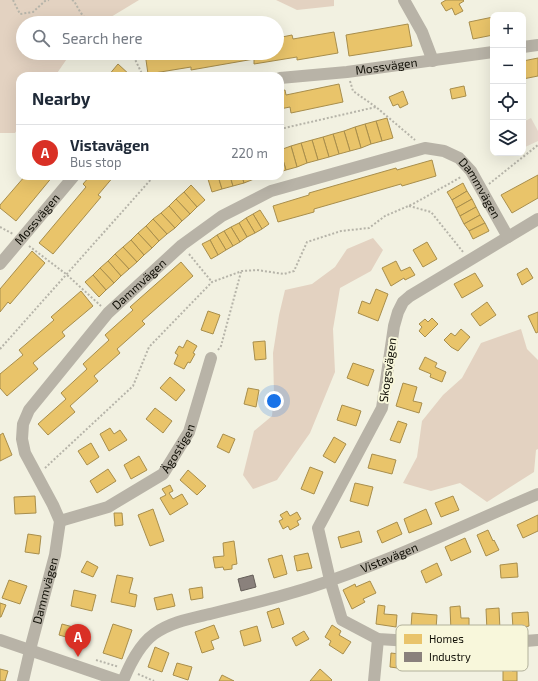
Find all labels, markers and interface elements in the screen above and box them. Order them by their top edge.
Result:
map controls [490,12,526,156]
button: + [490,12,526,48]
search box [16,16,284,60]
icon: search [30,27,52,49]
text: Search here [62,29,143,47]
button: − [490,48,526,84]
street label: Mossvägen [354,54,418,77]
button: locate [490,84,526,120]
text: Nearby [32,88,90,108]
button: layers [490,120,526,156]
text: Vistavägen [70,136,149,154]
text: A [41,145,49,161]
text: 220 m [231,145,268,161]
text: Bus stop [70,154,121,170]
street label: Dammvägen [456,154,504,221]
street label: Mossvägen [11,191,62,247]
street label: Dammvägen [109,255,169,312]
street label: Skogsvägen [376,337,398,403]
your location [264,391,284,411]
street label: Ägostigen [158,422,197,475]
street label: Vistavägen [358,539,420,575]
street label: Dammvägen [29,556,60,625]
pin: A [65,624,91,657]
legend [396,625,528,671]
text: Homes [429,632,464,645]
text: Industry [429,650,471,663]

